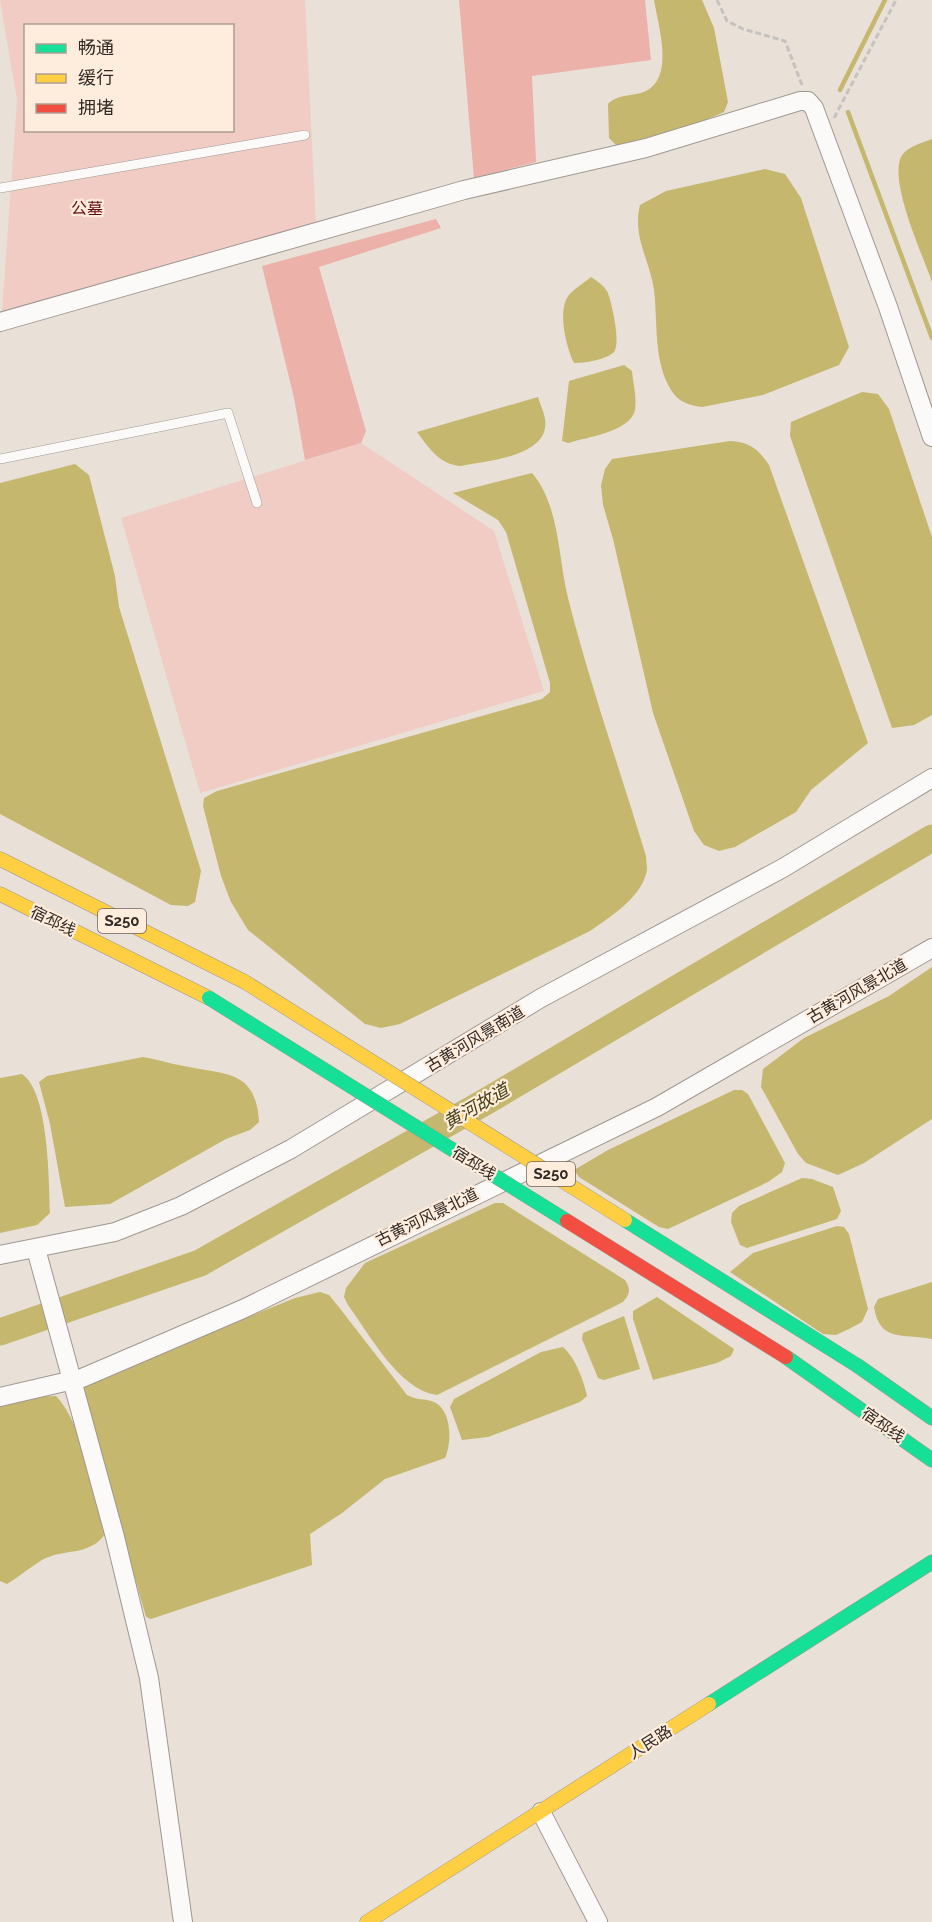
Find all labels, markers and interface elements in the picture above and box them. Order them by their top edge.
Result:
legend [24,24,234,132]
text: 畅通 [78,37,114,58]
text: 缓行 [78,67,114,88]
text: 拥堵 [78,97,114,118]
park label: 公墓 [71,199,103,218]
street label: 宿邳线 [27,902,79,940]
road number: S250 [98,909,146,933]
street label: 古黄河风景北道 [804,955,910,1027]
street label: 古黄河风景南道 [422,1002,528,1076]
water label: 黄河故道 [440,1077,515,1133]
street label: 宿邳线 [449,1142,499,1184]
road number: S250 [527,1162,575,1186]
street label: 古黄河风景北道 [372,1184,482,1250]
street label: 宿邳线 [858,1403,908,1447]
street label: 人民路 [625,1721,675,1763]

